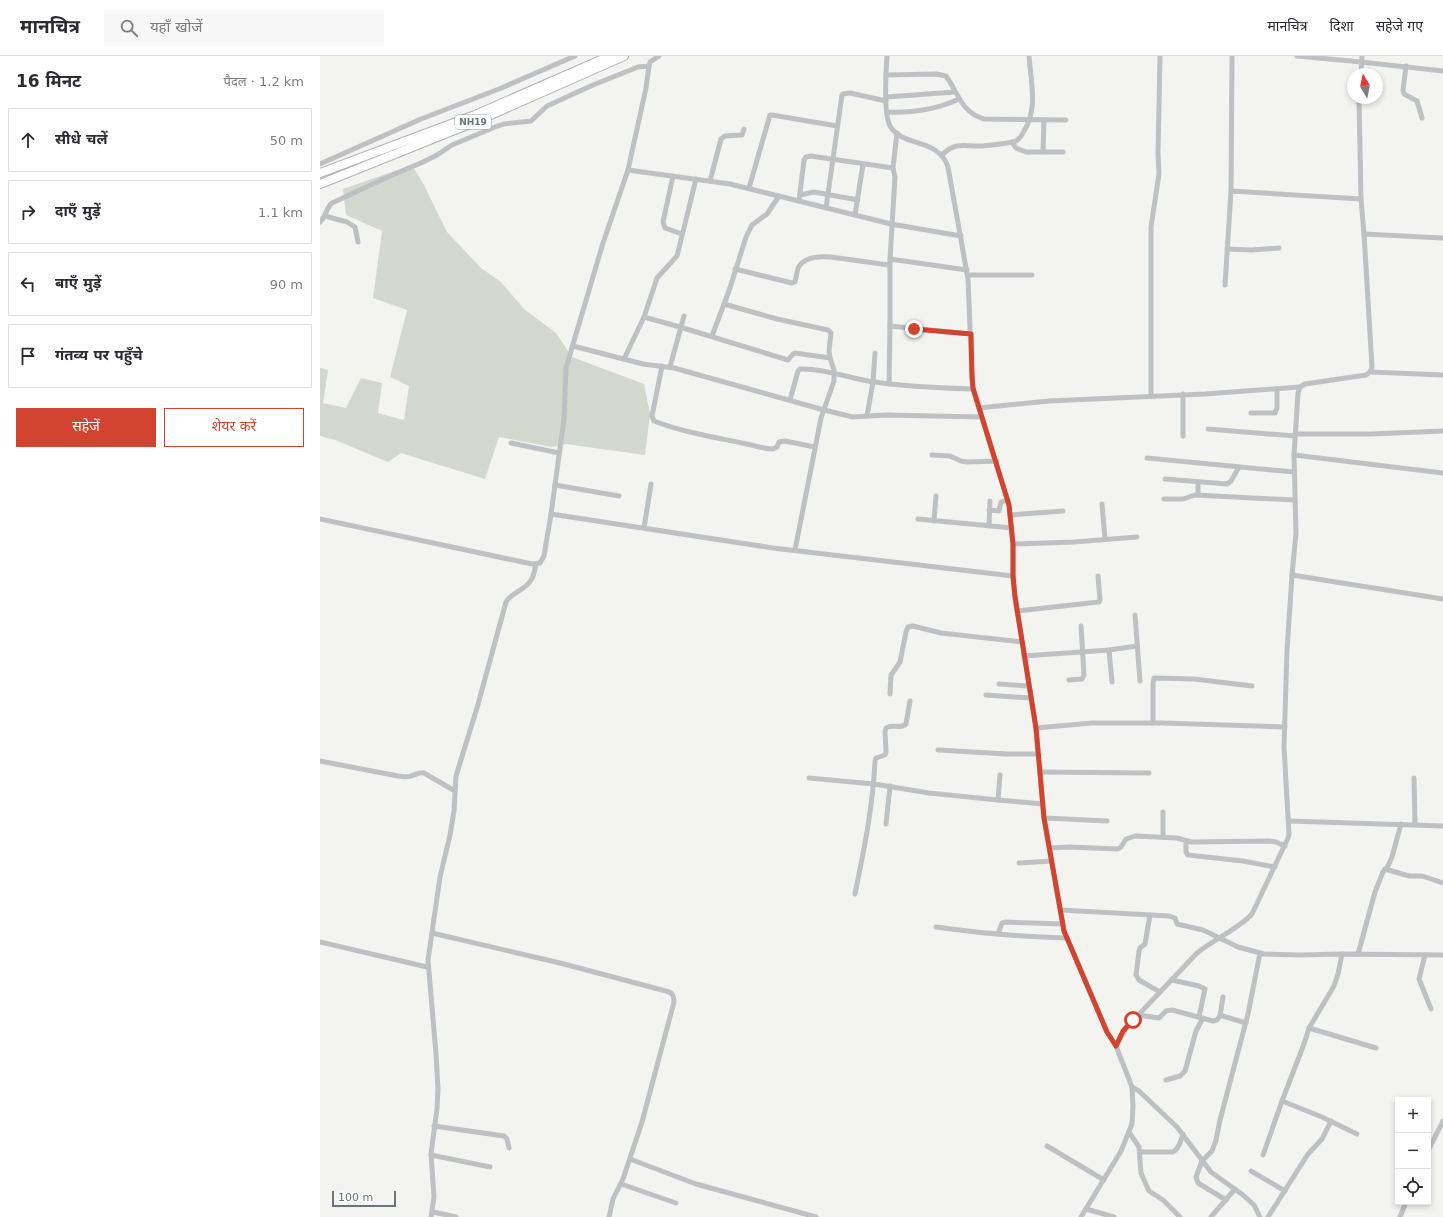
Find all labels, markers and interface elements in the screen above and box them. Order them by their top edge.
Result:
search box [104,10,384,46]
text: मानचित्र [20,15,80,37]
icon: search [118,17,140,39]
text: यहाँ खोजें [150,18,203,36]
text: मानचित्र [1267,18,1307,34]
text: दिशा [1329,18,1354,34]
text: सहेजे गए [1376,18,1423,34]
north arrow [1347,68,1383,104]
text: 16 मिनट [16,71,81,91]
text: पैदल · 1.2 km [224,74,304,89]
road number: NH19 [455,115,491,129]
icon: ahead [17,129,39,151]
text: सीधे चलें [55,130,108,148]
text: 50 m [270,133,303,148]
icon: right [17,201,39,223]
text: दाएँ मुड़ें [55,202,101,220]
text: 1.1 km [258,205,303,220]
icon: left [17,273,39,295]
text: बाएँ मुड़ें [55,274,101,292]
text: 90 m [270,277,303,292]
route end [905,320,923,338]
icon: arrive [17,345,39,367]
text: गंतव्य पर पहुँचे [55,346,143,364]
button: सहेजें [16,408,156,447]
button: शेयर करें [164,408,304,447]
route start [1124,1011,1142,1029]
map controls [1395,1097,1431,1205]
button: + [1395,1097,1431,1133]
button: − [1395,1133,1431,1169]
button: locate [1395,1169,1431,1205]
scale bar [332,1189,396,1208]
text: 100 m [338,1191,373,1204]

